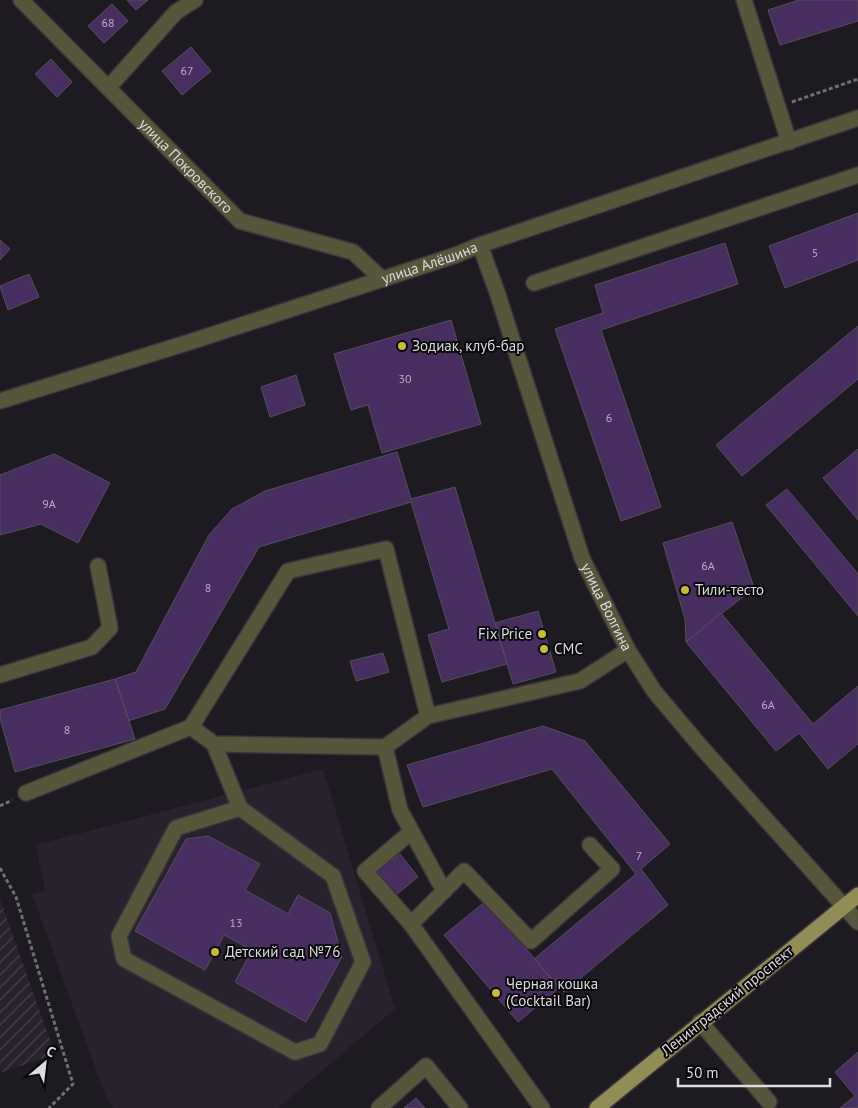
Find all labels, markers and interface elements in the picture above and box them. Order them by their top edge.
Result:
house number: 68 [101,15,115,30]
house number: 67 [180,63,194,78]
street label: улица Покровского [135,114,237,217]
street label: улица Алёшина [379,237,480,288]
house number: 5 [812,245,818,260]
place label: Зодиак, клуб-бар [412,336,524,355]
marker: Зодиак, клуб-бар [396,340,408,352]
house number: 30 [398,371,412,386]
house number: 6 [606,410,612,425]
house number: 9А [42,496,56,511]
house number: 6А [701,558,715,573]
street label: улица Волгина [577,560,637,654]
house number: 8 [205,580,211,595]
place label: Тили-тесто [695,580,764,599]
marker: Тили-тесто [679,584,691,596]
place label: Fix Price [478,624,532,643]
marker: Fix Price [536,628,548,640]
place label: СМС [554,639,583,658]
marker: СМС [538,643,550,655]
house number: 6А [761,697,775,712]
house number: 8 [64,722,70,737]
house number: 7 [636,848,642,863]
house number: 13 [229,915,243,930]
street label: Ленинградский проспект [656,941,797,1060]
place label: Детский сад №76 [225,942,340,961]
marker: Детский сад №76 [209,946,221,958]
place label: Черная кошка (Cocktail Bar) [506,974,598,1010]
marker: Черная кошка (Cocktail Bar) [490,987,502,999]
north arrow [20,1038,70,1088]
text: С [43,1042,59,1061]
scale bar [678,1056,830,1088]
text: 50 m [686,1063,719,1082]

